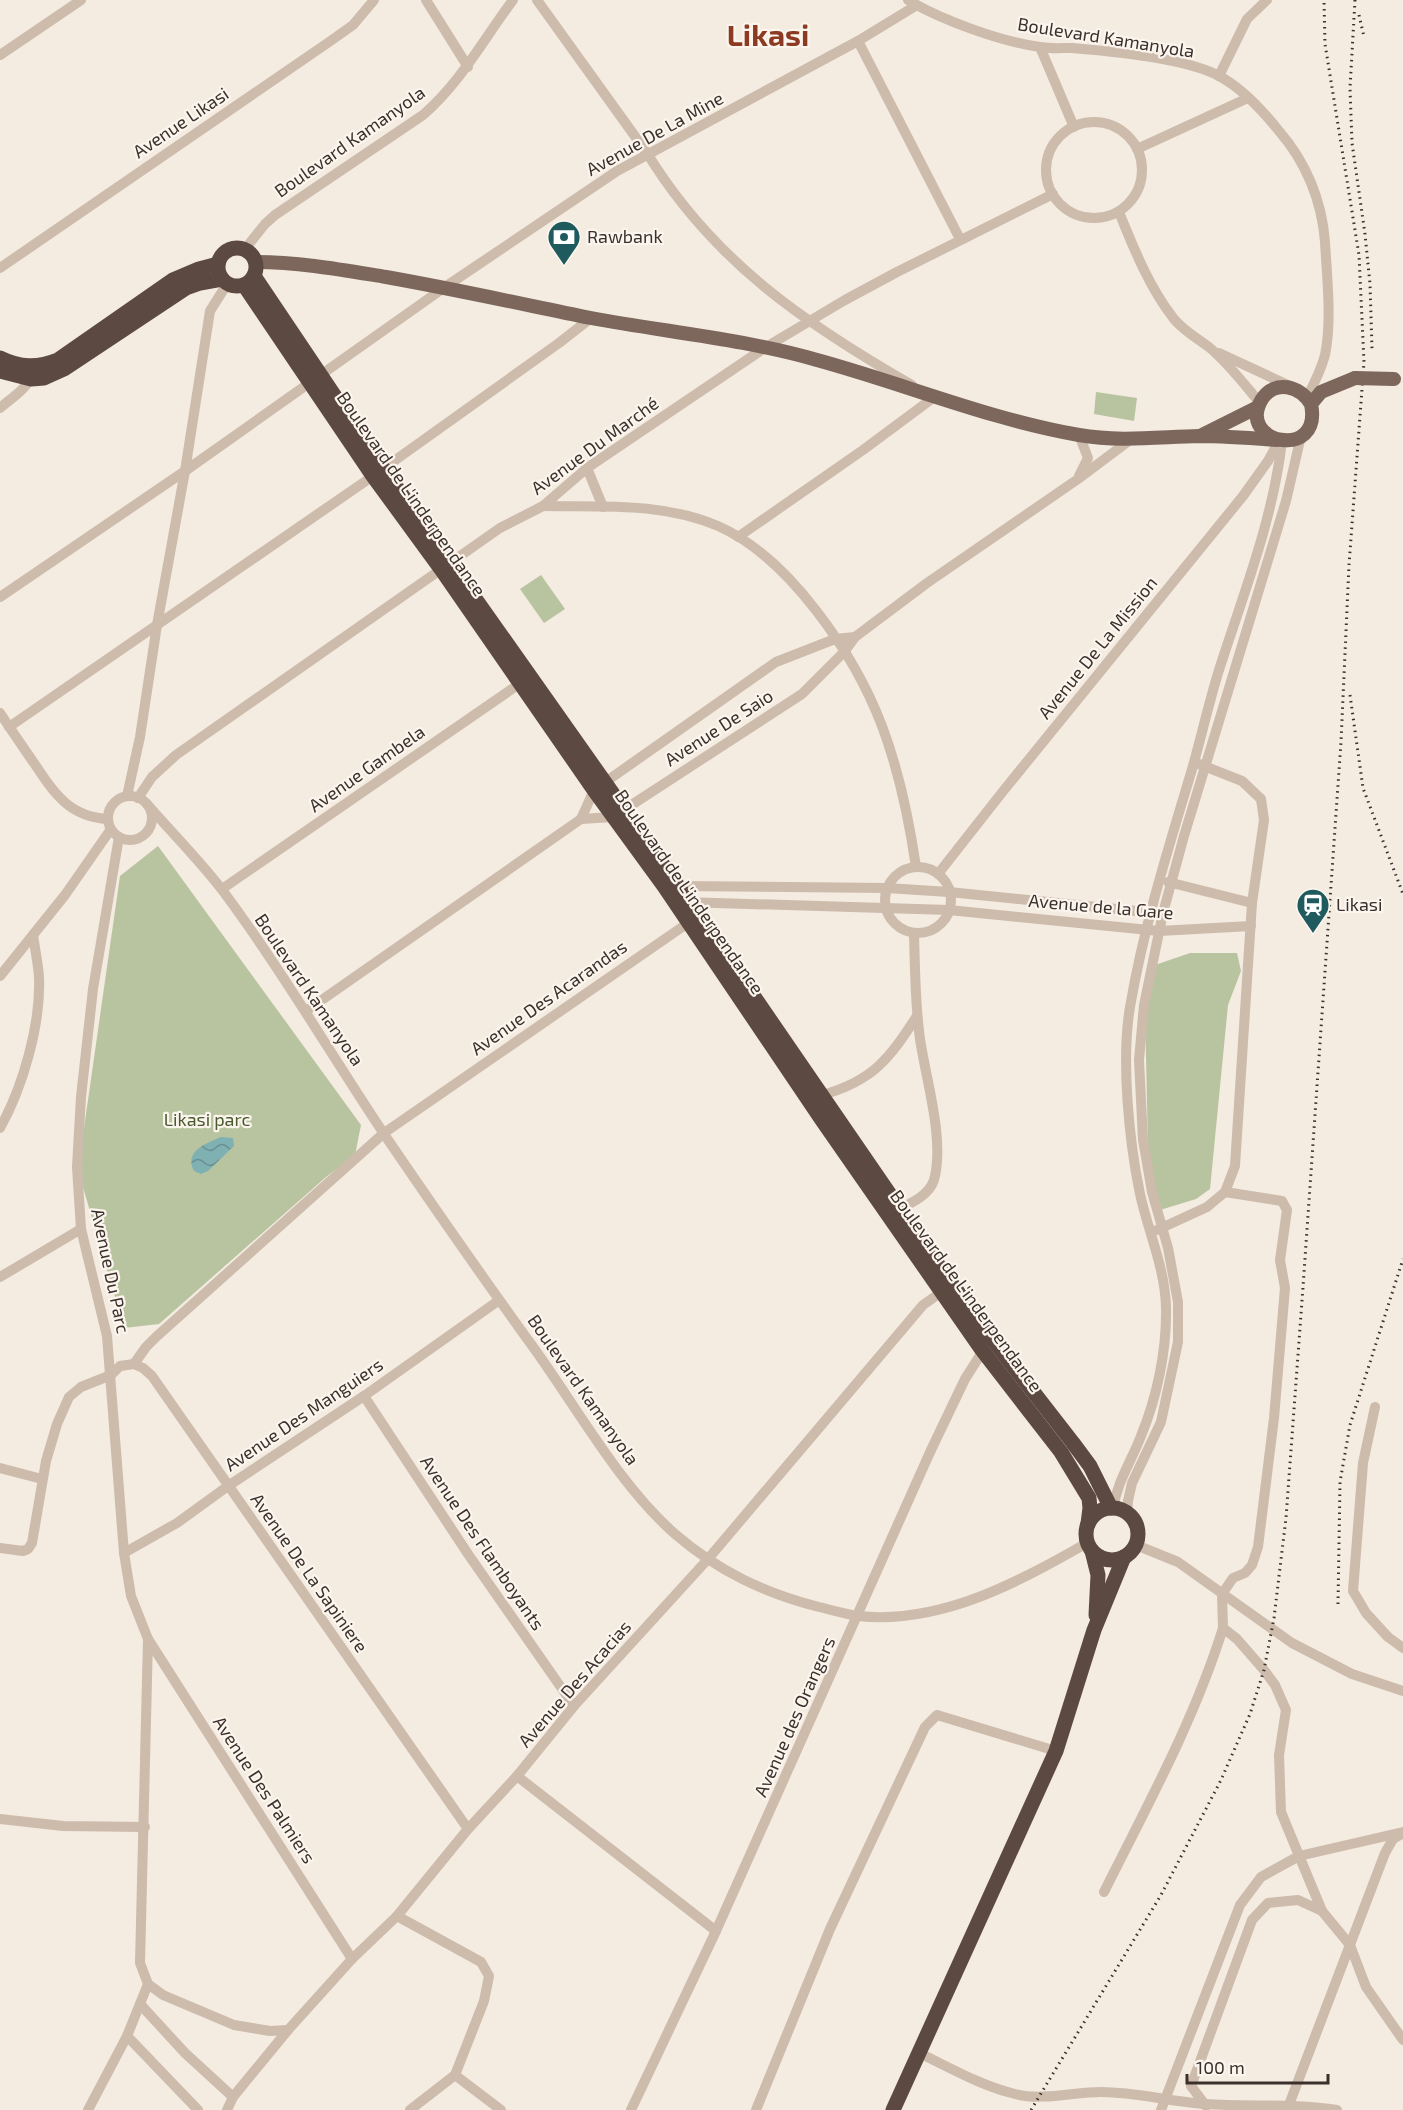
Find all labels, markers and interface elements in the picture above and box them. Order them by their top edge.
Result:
street label: Boulevard Kamanyola [1016,12,1196,62]
district label: Likasi [727,16,809,52]
street label: Boulevard Kamanyola [270,81,429,201]
street label: Avenue Likasi [128,82,232,162]
street label: Avenue De La Mine [582,86,727,180]
bank icon: Rawbank [546,219,582,266]
place label: Rawbank [587,225,663,247]
street label: Boulevard de L'inderpendance [333,387,491,600]
street label: Avenue Du Marché [526,392,662,499]
street label: Avenue De La Mission [1033,572,1161,723]
street label: Avenue De Saio [660,684,777,770]
street label: Avenue Gambela [304,720,429,816]
street label: Boulevard de L'inderpendance [611,785,769,998]
station icon: Likasi [1295,887,1331,934]
street label: Avenue de la Gare [1028,889,1174,923]
place label: Likasi [1336,893,1382,915]
street label: Boulevard Kamanyola [251,909,369,1070]
street label: Avenue Des Acarandas [466,935,631,1059]
park label: Likasi parc [164,1108,250,1130]
street label: Boulevard de L'inderpendance [886,1185,1048,1396]
street label: Avenue Du Parc [87,1206,135,1335]
street label: Boulevard Kamanyola [524,1310,644,1469]
street label: Avenue Des Manguiers [220,1353,387,1475]
street label: Avenue Des Flamboyants [416,1451,550,1634]
street label: Avenue De La Sapiniere [247,1489,373,1656]
street label: Avenue Des Acacias [513,1615,635,1751]
street label: Avenue des Orangers [749,1633,839,1800]
street label: Avenue Des Palmiers [209,1712,321,1867]
scale bar [1187,2047,1328,2085]
text: 100 m [1196,2056,1245,2078]

